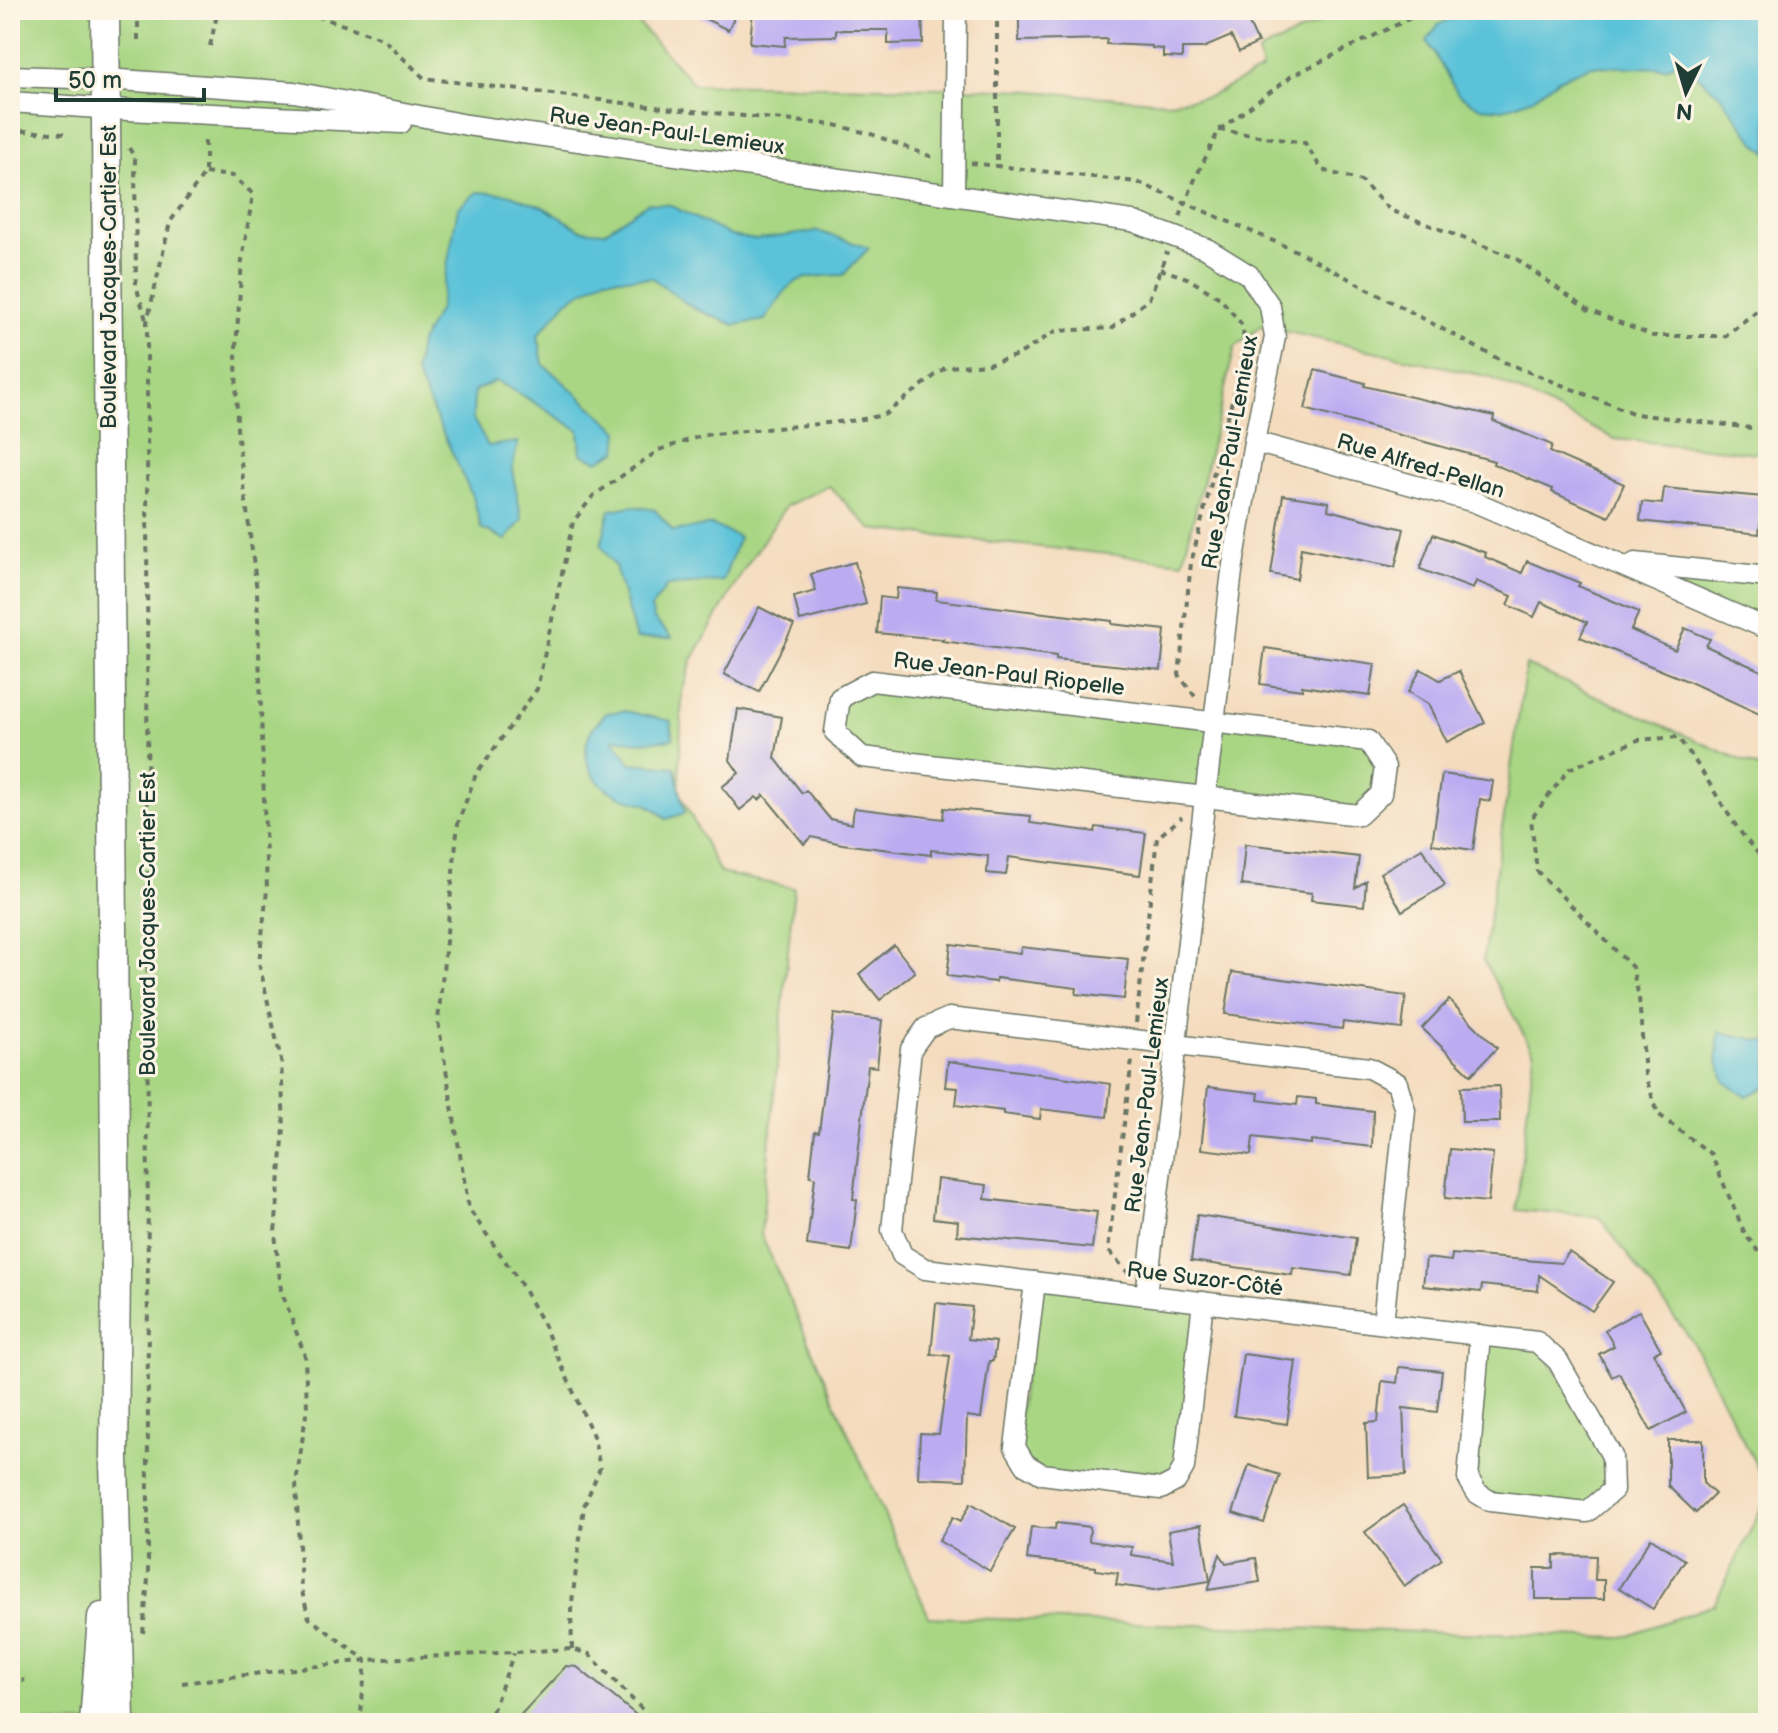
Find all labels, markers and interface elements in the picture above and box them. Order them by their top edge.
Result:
scale bar [56,52,204,102]
north arrow [1646,52,1726,132]
text: 50 m [68,66,122,95]
text: N [1675,96,1694,125]
street label: Rue Jean-Paul-Lemieux [547,102,787,161]
street label: Boulevard Jacques-Cartier Est [96,125,123,429]
street label: Rue Jean-Paul-Lemieux [1197,332,1264,571]
street label: Rue Alfred-Pellan [1334,428,1508,505]
street label: Rue Jean-Paul Riopelle [892,647,1126,702]
street label: Boulevard Jacques-Cartier Est [135,772,162,1076]
street label: Rue Jean-Paul-Lemieux [1120,975,1175,1215]
street label: Rue Suzor-Côté [1125,1257,1284,1302]

